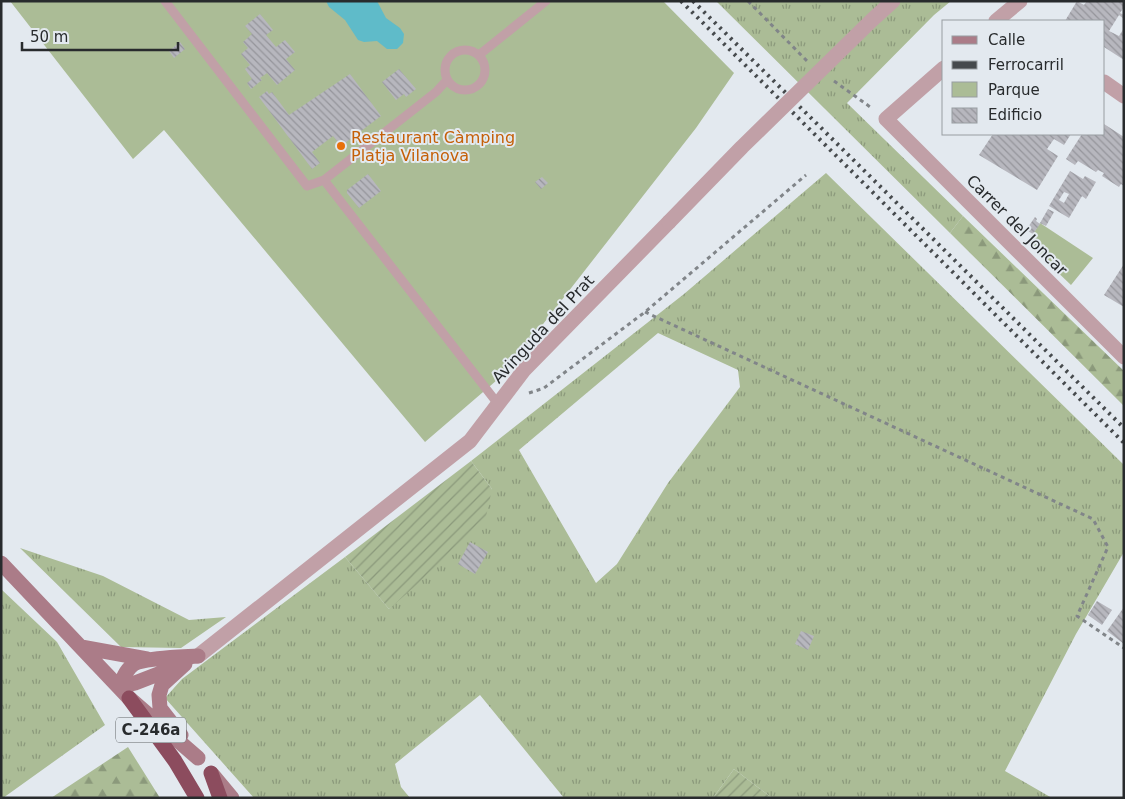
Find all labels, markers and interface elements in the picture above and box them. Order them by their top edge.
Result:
scale bar [22,20,179,52]
legend [942,20,1105,135]
text: 50 m [30,28,68,46]
text: Calle [988,31,1025,49]
text: Ferrocarril [988,56,1064,74]
text: Parque [988,81,1040,99]
text: Edificio [988,106,1042,124]
place label: Restaurant Càmping Platja Vilanova [351,128,515,165]
marker: Restaurant Càmping Platja Vilanova [335,140,347,152]
street label: Carrer del Joncar [963,171,1072,280]
street label: Avinguda del Prat [488,271,598,387]
road number: C-246a [116,718,186,742]

